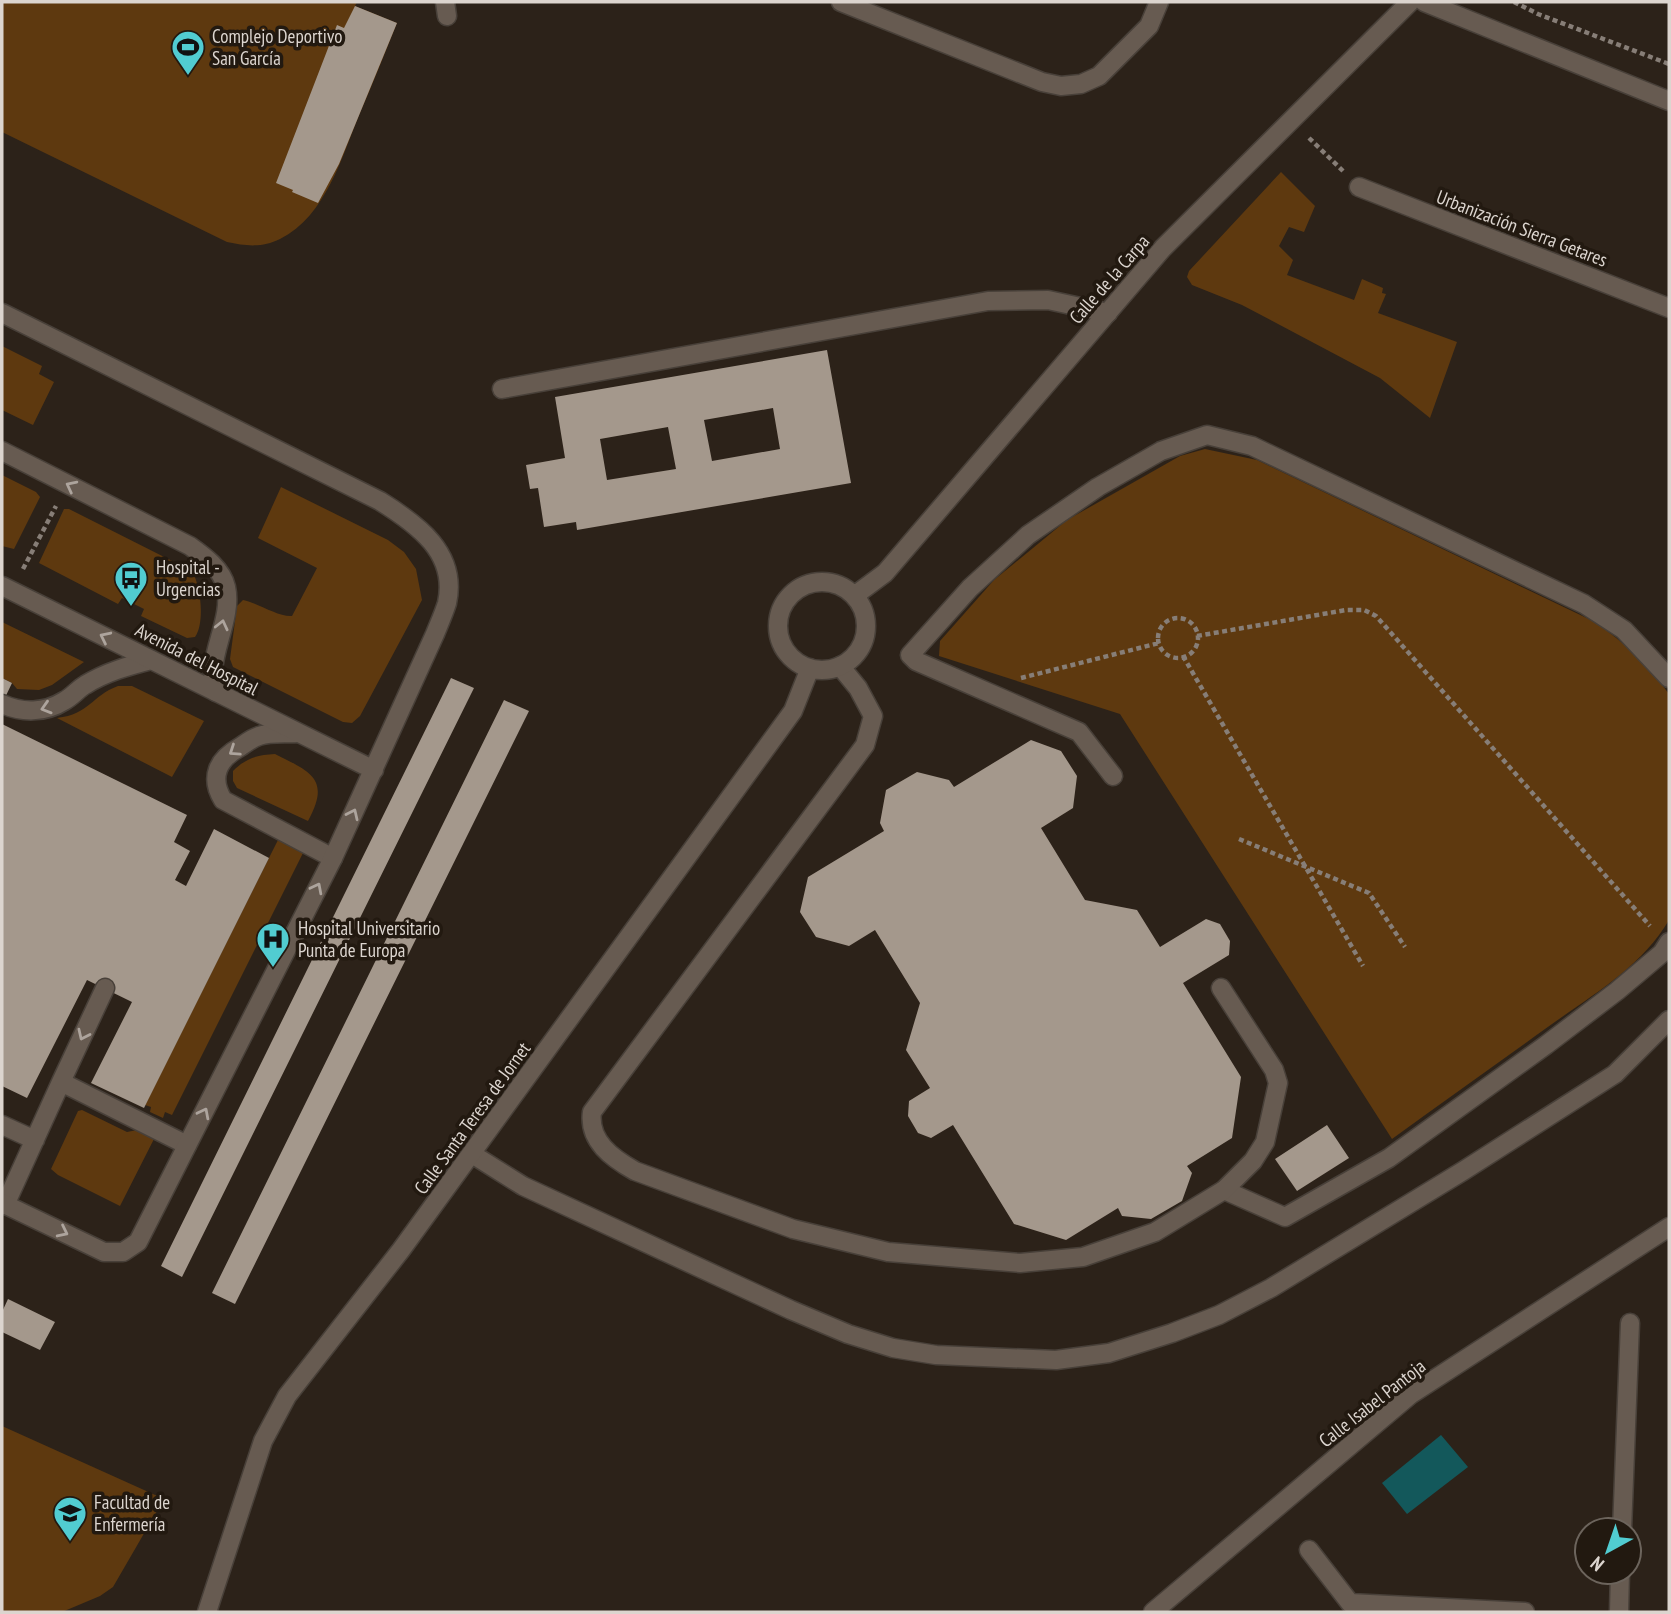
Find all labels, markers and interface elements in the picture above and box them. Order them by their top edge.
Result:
place label: Complejo Deportivo San García [212,24,343,70]
sports icon: Complejo Deportivo San García [169,28,207,77]
street label: Urbanización Sierra Getares [1433,184,1611,272]
street label: Calle de la Carpa [1064,230,1154,328]
one-way arrow [66,480,78,494]
place label: Hospital - Urgencias [156,555,220,601]
bus stop icon: Hospital - Urgencias [112,559,150,608]
street label: Avenida del Hospital [131,618,263,701]
one-way arrow [214,619,228,631]
one-way arrow [100,631,112,645]
one-way arrow [40,699,52,714]
one-way arrow [229,743,242,756]
one-way arrow [345,809,359,821]
one-way arrow [309,883,323,895]
place label: Hospital Universitario Punta de Europa [298,916,440,962]
hospital icon: Hospital Universitario Punta de Europa [254,920,292,969]
one-way arrow [77,1028,91,1041]
street label: Calle Santa Teresa de Jornet [409,1037,536,1199]
one-way arrow [195,1108,209,1120]
one-way arrow [56,1224,68,1238]
street label: Calle Isabel Pantoja [1314,1354,1430,1452]
place label: Facultad de Enfermería [94,1490,170,1536]
school or university icon: Facultad de Enfermería [51,1494,89,1543]
north arrow [1573,1516,1643,1586]
text: N [1585,1552,1609,1577]

